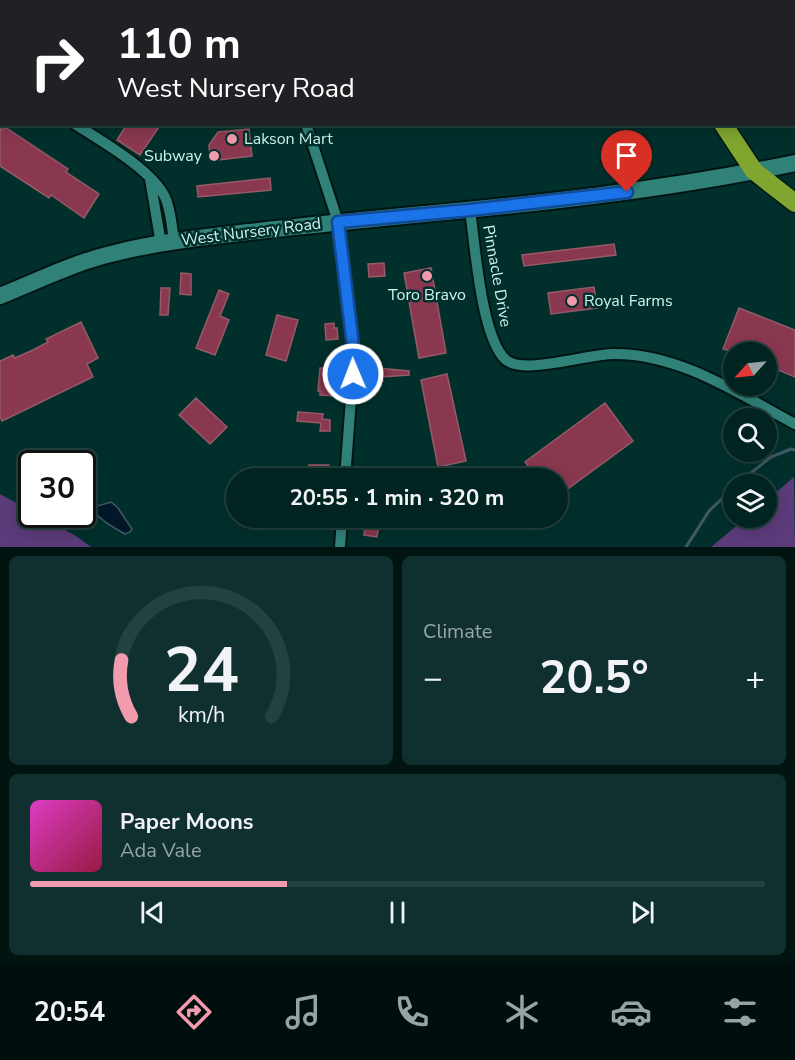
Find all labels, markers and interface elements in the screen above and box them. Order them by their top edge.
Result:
text: 110 m [117,16,241,73]
icon: right [18,24,96,102]
text: West Nursery Road [117,70,355,107]
place label: Lakson Mart [244,128,333,150]
pin [601,130,652,192]
marker: Lakson Mart [225,132,239,146]
icon: arrive [610,139,643,172]
place label: Subway [144,145,203,167]
marker: Subway [207,149,221,163]
street label: West Nursery Road [180,212,322,252]
street label: Pinnacle Drive [477,223,517,329]
marker: Toro Bravo [420,269,434,283]
place label: Toro Bravo [388,284,466,306]
place label: Royal Farms [584,290,673,312]
marker: Royal Farms [565,294,579,308]
position arrow [321,342,385,406]
north arrow [723,342,777,396]
map controls [723,342,777,528]
button: search [723,408,777,462]
speed limit sign: 30 [18,450,96,528]
button: layers [723,474,777,528]
text: 20:55 · 1 min · 320 m [290,483,504,513]
text: Climate [423,618,492,645]
text: 24 [164,628,238,713]
text: 20.5° [539,648,649,709]
text: − [423,656,443,701]
text: + [745,656,765,701]
text: km/h [177,701,225,731]
text: Paper Moons [120,807,254,837]
text: Ada Vale [120,837,202,864]
icon: previous [136,896,169,929]
icon: pause [381,896,414,929]
icon: next [626,896,659,929]
icon: directions [173,991,215,1033]
icon: music [282,991,324,1033]
icon: phone [391,991,433,1033]
icon: climate [501,991,543,1033]
icon: car [610,991,652,1033]
icon: filters [719,991,761,1033]
text: 20:54 [34,994,105,1031]

